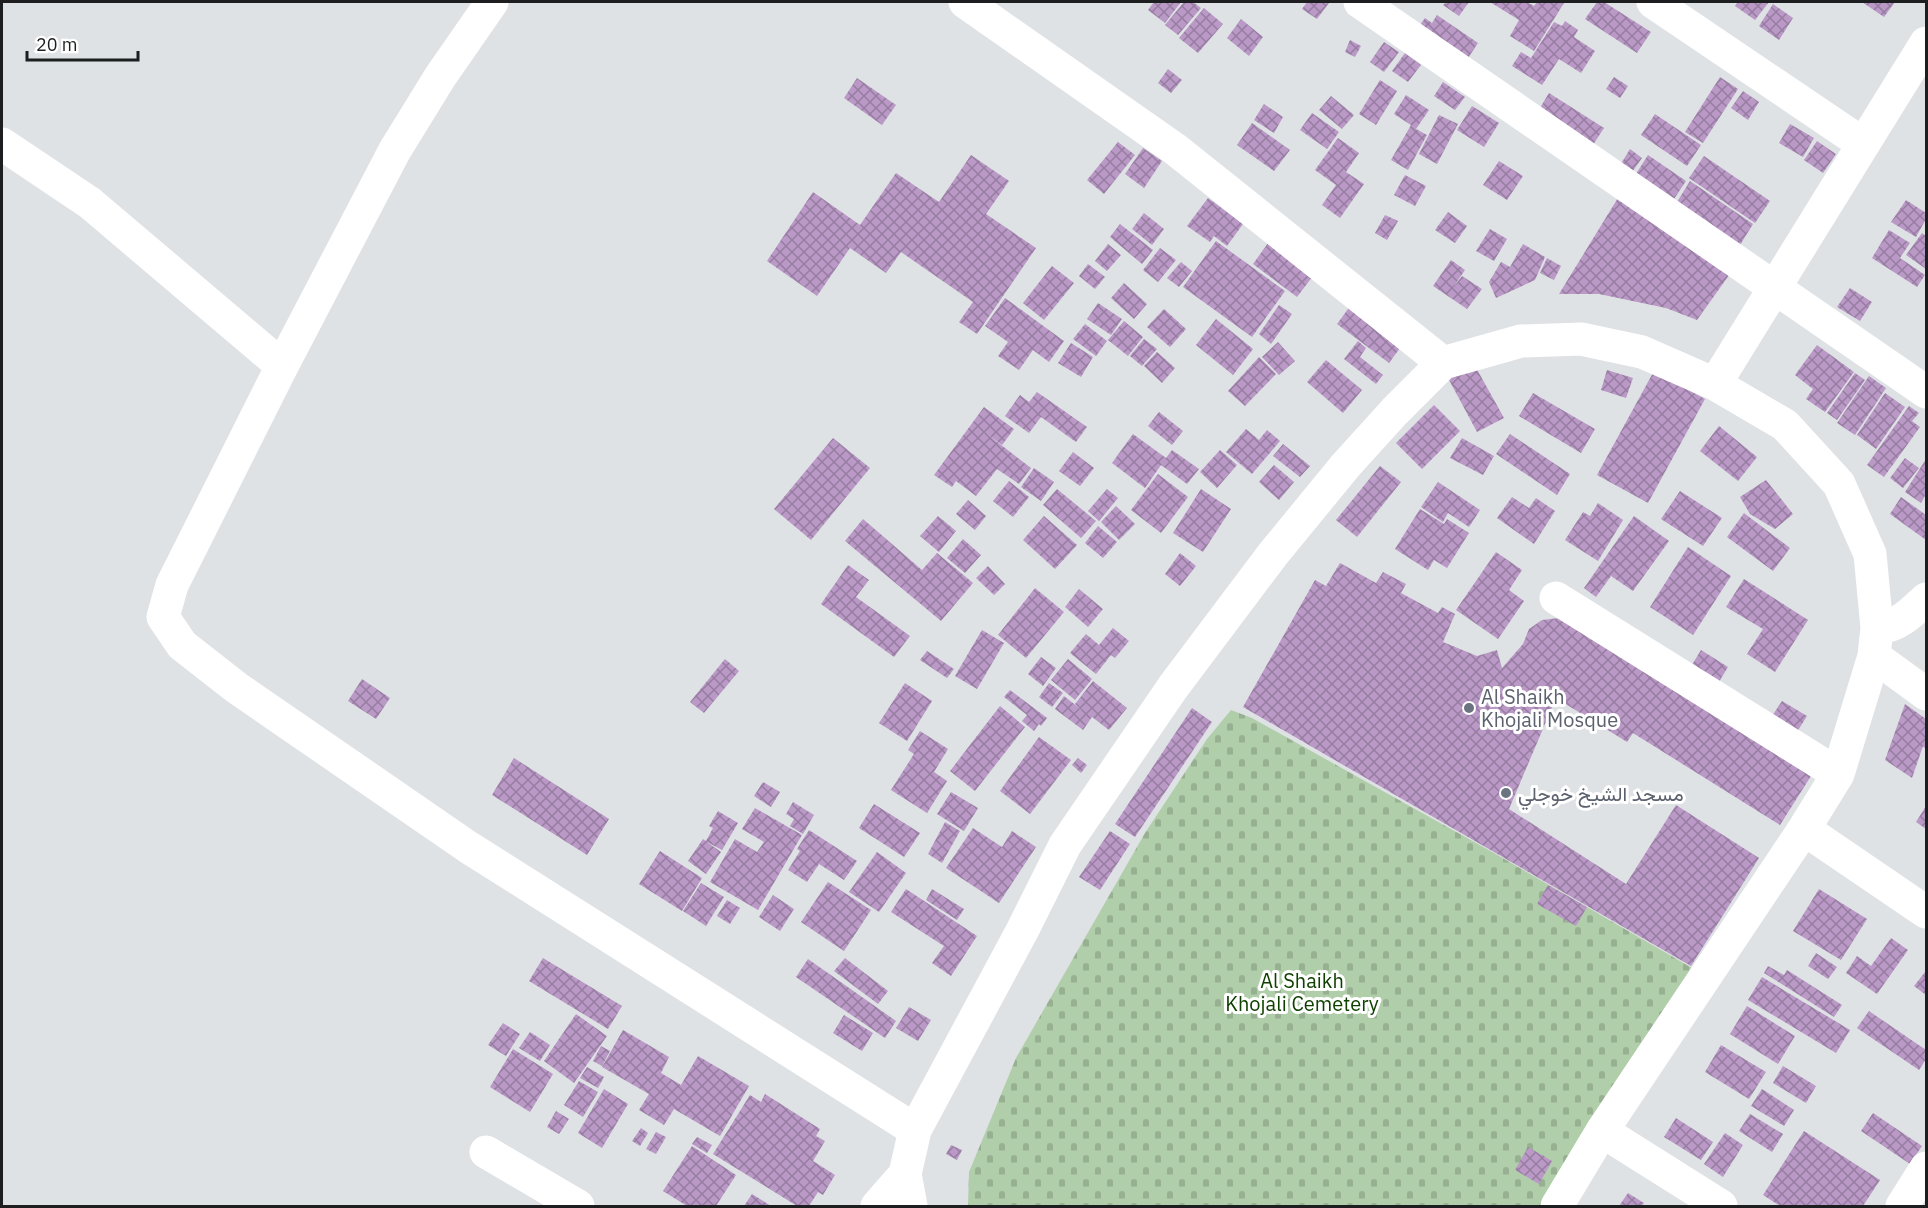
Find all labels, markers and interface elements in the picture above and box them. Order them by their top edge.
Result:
scale bar [27,24,138,62]
text: 20 m [36,33,78,56]
place label: Al Shaikh Khojali Mosque [1481,683,1618,733]
marker: Al Shaikh Khojali Mosque [1462,701,1476,715]
place label: مسجد الشيخ خوجلي [1518,780,1684,811]
marker: مسجد الشيخ خوجلي [1499,786,1513,800]
park label: Al Shaikh Khojali Cemetery [1225,967,1379,1017]

